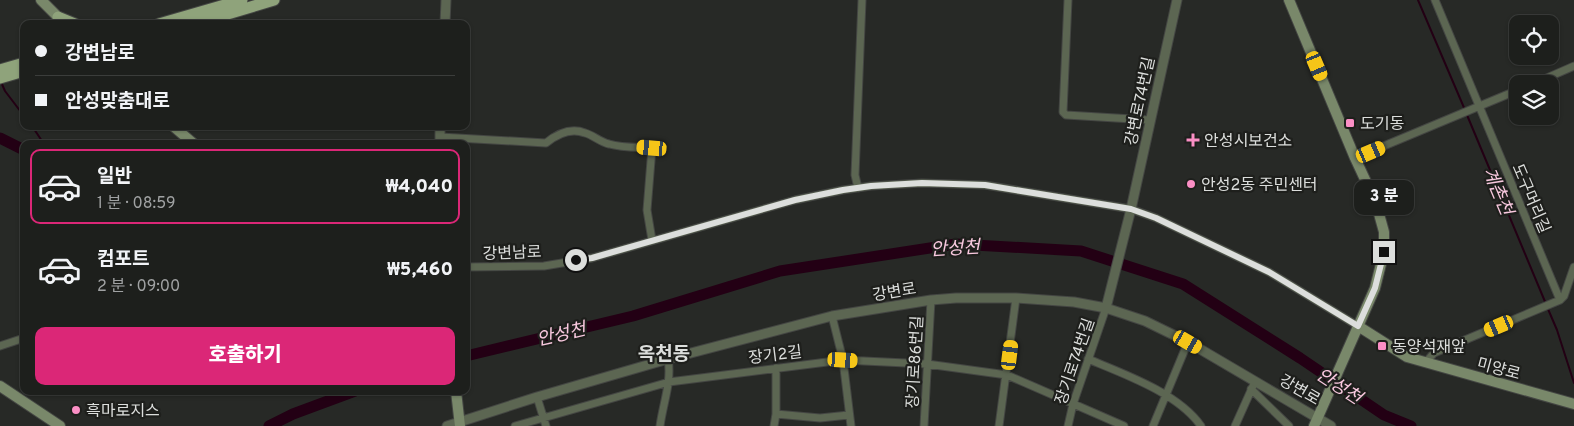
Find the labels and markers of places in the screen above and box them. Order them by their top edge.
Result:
place label: 도기동 [1360,115,1404,135]
marker: 도기동 [1344,117,1356,129]
place label: 안성시보건소 [1204,132,1292,152]
marker: 안성시보건소 [1186,133,1200,147]
place label: 안성2동 주민센터 [1201,176,1318,196]
marker: 안성2동 주민센터 [1185,178,1197,190]
place label: 동양석재앞 [1392,338,1466,358]
marker: 동양석재앞 [1376,340,1388,352]
place label: 흑마로지스 [86,402,160,422]
marker: 흑마로지스 [70,404,82,416]

